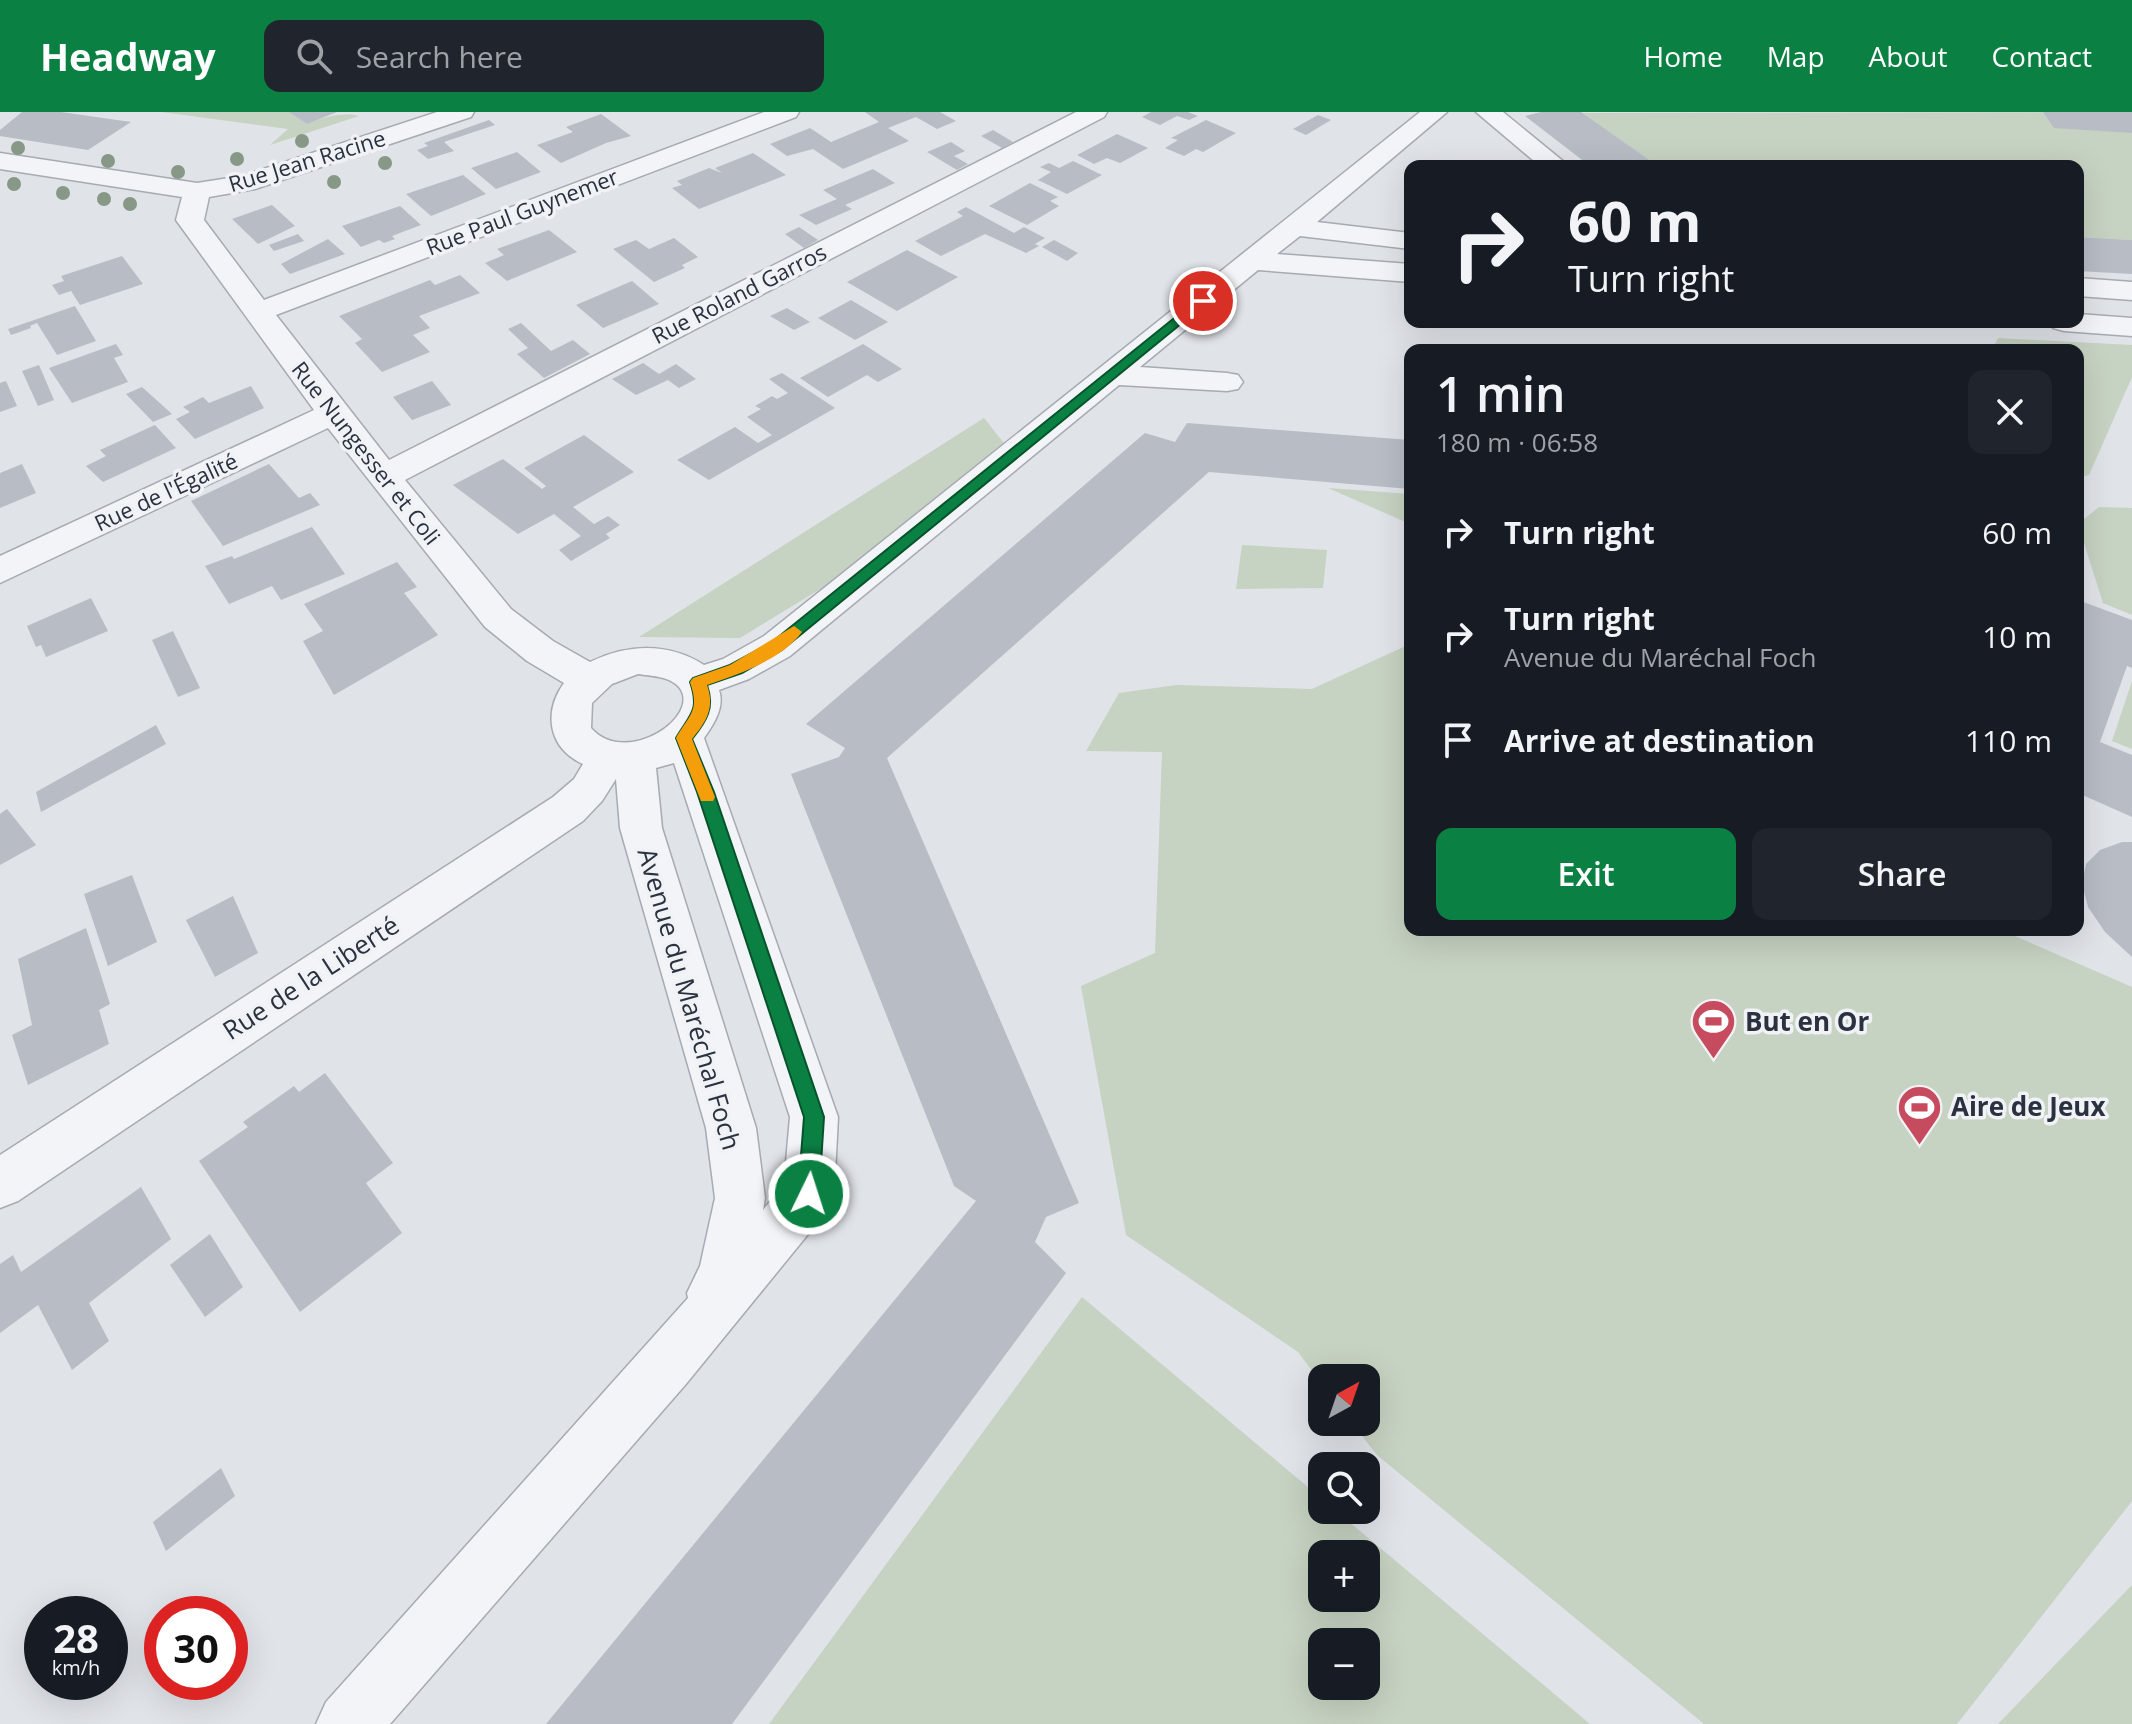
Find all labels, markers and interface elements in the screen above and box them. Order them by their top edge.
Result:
search box [264,20,824,92]
text: Headway [40,30,216,82]
icon: search [292,34,336,78]
text: Search here [356,36,523,77]
text: Home [1644,37,1723,75]
text: Map [1767,37,1825,75]
text: About [1869,37,1947,75]
text: Contact [1991,37,2092,75]
street label: Rue Jean Racine [225,122,389,198]
street label: Rue Paul Guynemer [421,161,622,262]
text: 60 m [1568,182,1702,258]
icon: right [1436,192,1540,296]
street label: Rue Roland Garros [646,236,831,350]
text: Turn right [1568,254,1734,303]
pin [1169,267,1237,335]
icon: arrive [1181,279,1225,323]
street label: Rue Nungesser et Coli [286,354,448,550]
text: 1 min [1436,361,1566,426]
button: close [1968,370,2052,454]
text: 180 m · 06:58 [1436,424,1598,460]
street label: Rue de l'Égalité [89,445,242,537]
icon: right [1436,510,1480,554]
text: Turn right [1504,512,1655,553]
text: 60 m [1982,512,2052,553]
text: Turn right [1504,598,1655,639]
icon: right [1436,614,1480,658]
text: 10 m [1982,616,2052,657]
text: Avenue du Maréchal Foch [1504,639,1817,675]
icon: arrive [1436,718,1480,762]
text: Arrive at destination [1504,720,1815,761]
text: 110 m [1965,720,2052,761]
button: Exit [1436,828,1736,920]
button: Share [1752,828,2052,920]
street label: Avenue du Maréchal Foch [630,844,750,1154]
street label: Rue de la Liberté [215,907,406,1048]
sports icon: But en Or [1690,998,1738,1061]
place label: But en Or [1745,1003,1869,1039]
sports icon: Aire de Jeux [1896,1083,1944,1146]
place label: Aire de Jeux [1951,1088,2105,1124]
position arrow [767,1152,851,1236]
north arrow [1308,1364,1380,1436]
map controls [1308,1364,1380,1700]
button: search [1308,1452,1380,1524]
button: + [1308,1540,1380,1612]
speed limit sign: 30 [144,1596,248,1700]
text: 28 [53,1610,99,1665]
button: − [1308,1628,1380,1700]
text: km/h [52,1654,100,1681]

